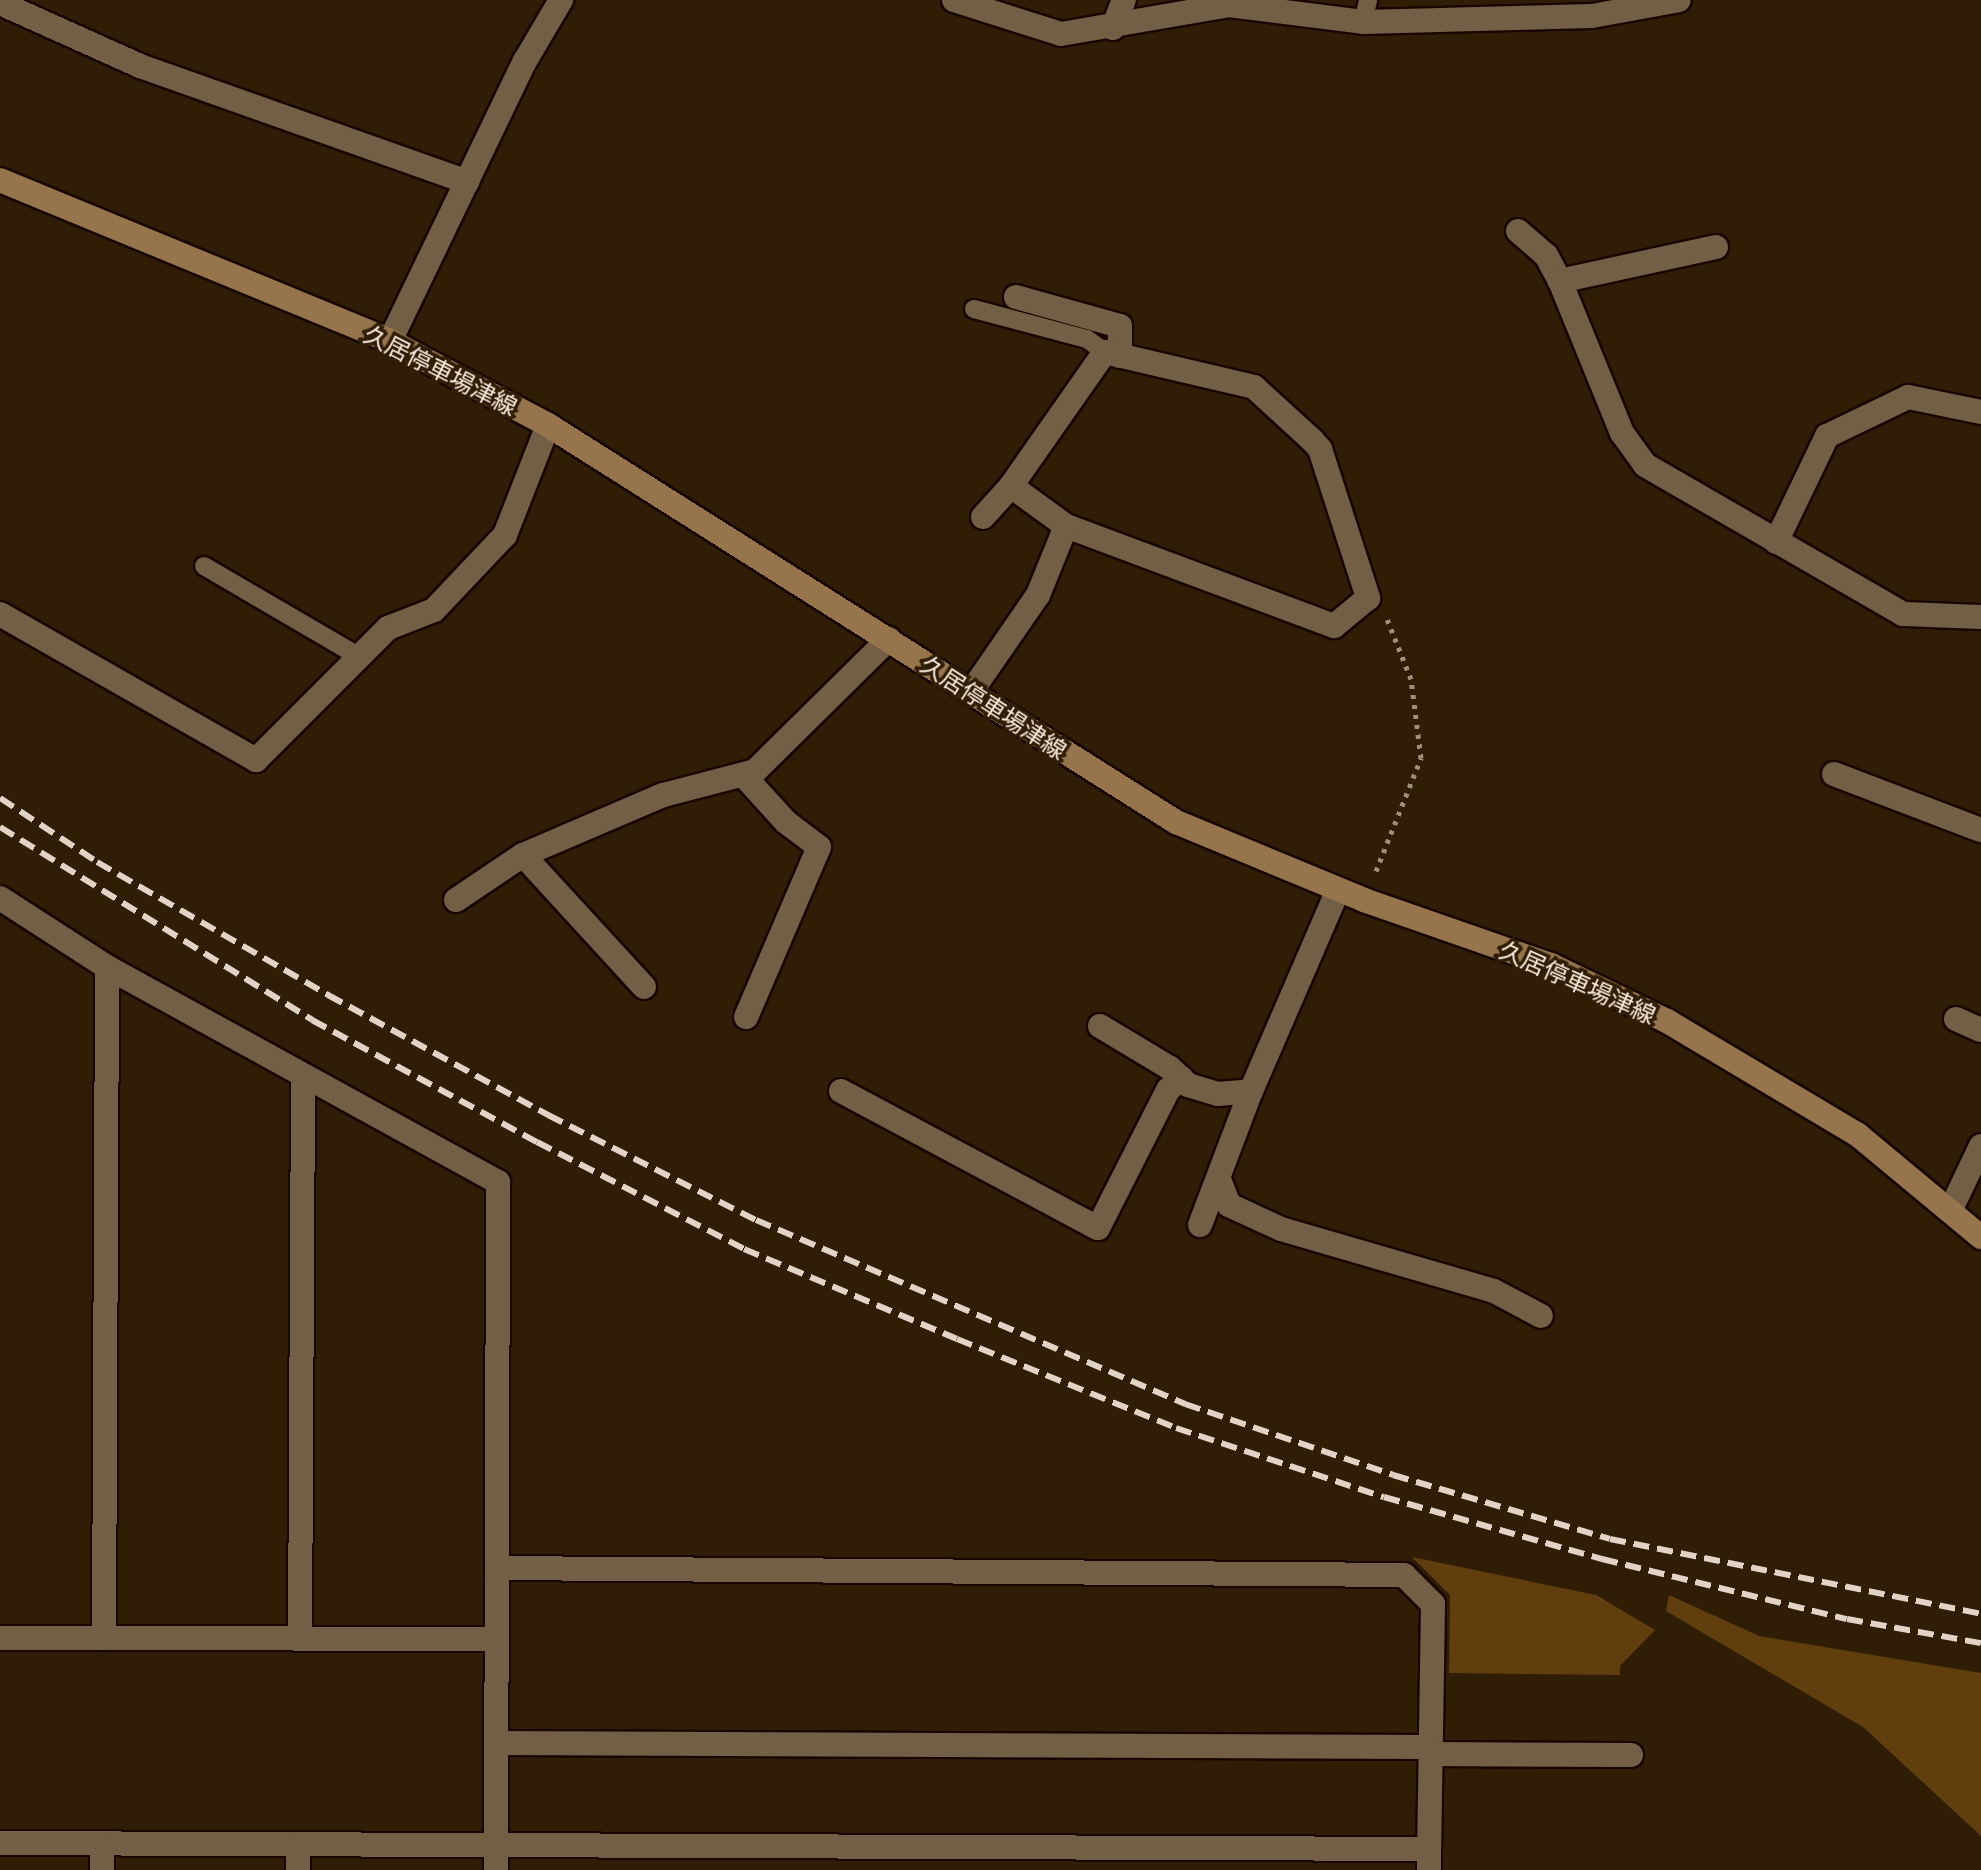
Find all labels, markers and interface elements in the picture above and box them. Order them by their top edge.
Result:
street label: 久居停車場津線 [360,319,522,421]
street label: 久居停車場津線 [916,649,1072,765]
street label: 久居停車場津線 [1495,935,1661,1029]

